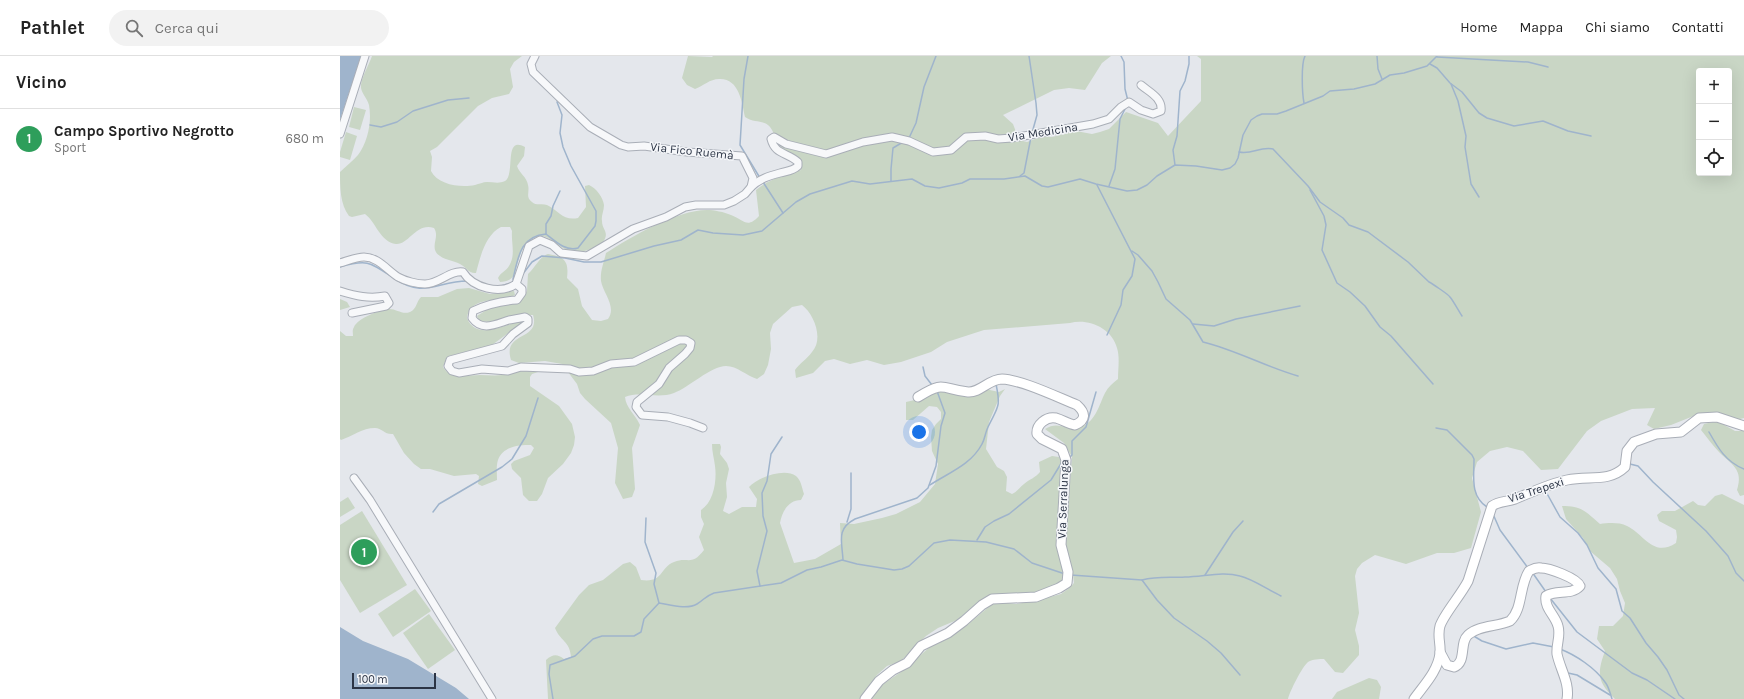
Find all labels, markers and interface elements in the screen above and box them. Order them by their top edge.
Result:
search box [109,10,389,46]
text: Pathlet [20,17,85,39]
icon: search [123,17,145,39]
text: Cerca qui [155,19,219,37]
text: Home [1460,19,1497,36]
text: Mappa [1519,19,1563,36]
text: Chi siamo [1585,19,1650,36]
text: Contatti [1672,19,1724,36]
map controls [1696,68,1732,176]
button: + [1696,68,1732,104]
text: Vicino [16,72,67,92]
button: − [1696,104,1732,140]
street label: Via Medicina [1007,120,1079,144]
text: Campo Sportivo Negrotto [54,122,234,140]
text: 1 [27,131,31,146]
text: 680 m [286,131,324,146]
text: Sport [54,140,86,155]
street label: Via Fico Ruemà [650,140,734,162]
button: locate [1696,140,1732,176]
your location [909,422,929,442]
street label: Via Serralunga [1055,459,1071,539]
street label: Via Trepexi [1506,474,1566,506]
pin: 1 [351,537,377,567]
scale bar [352,671,436,690]
text: 100 m [358,673,388,686]

